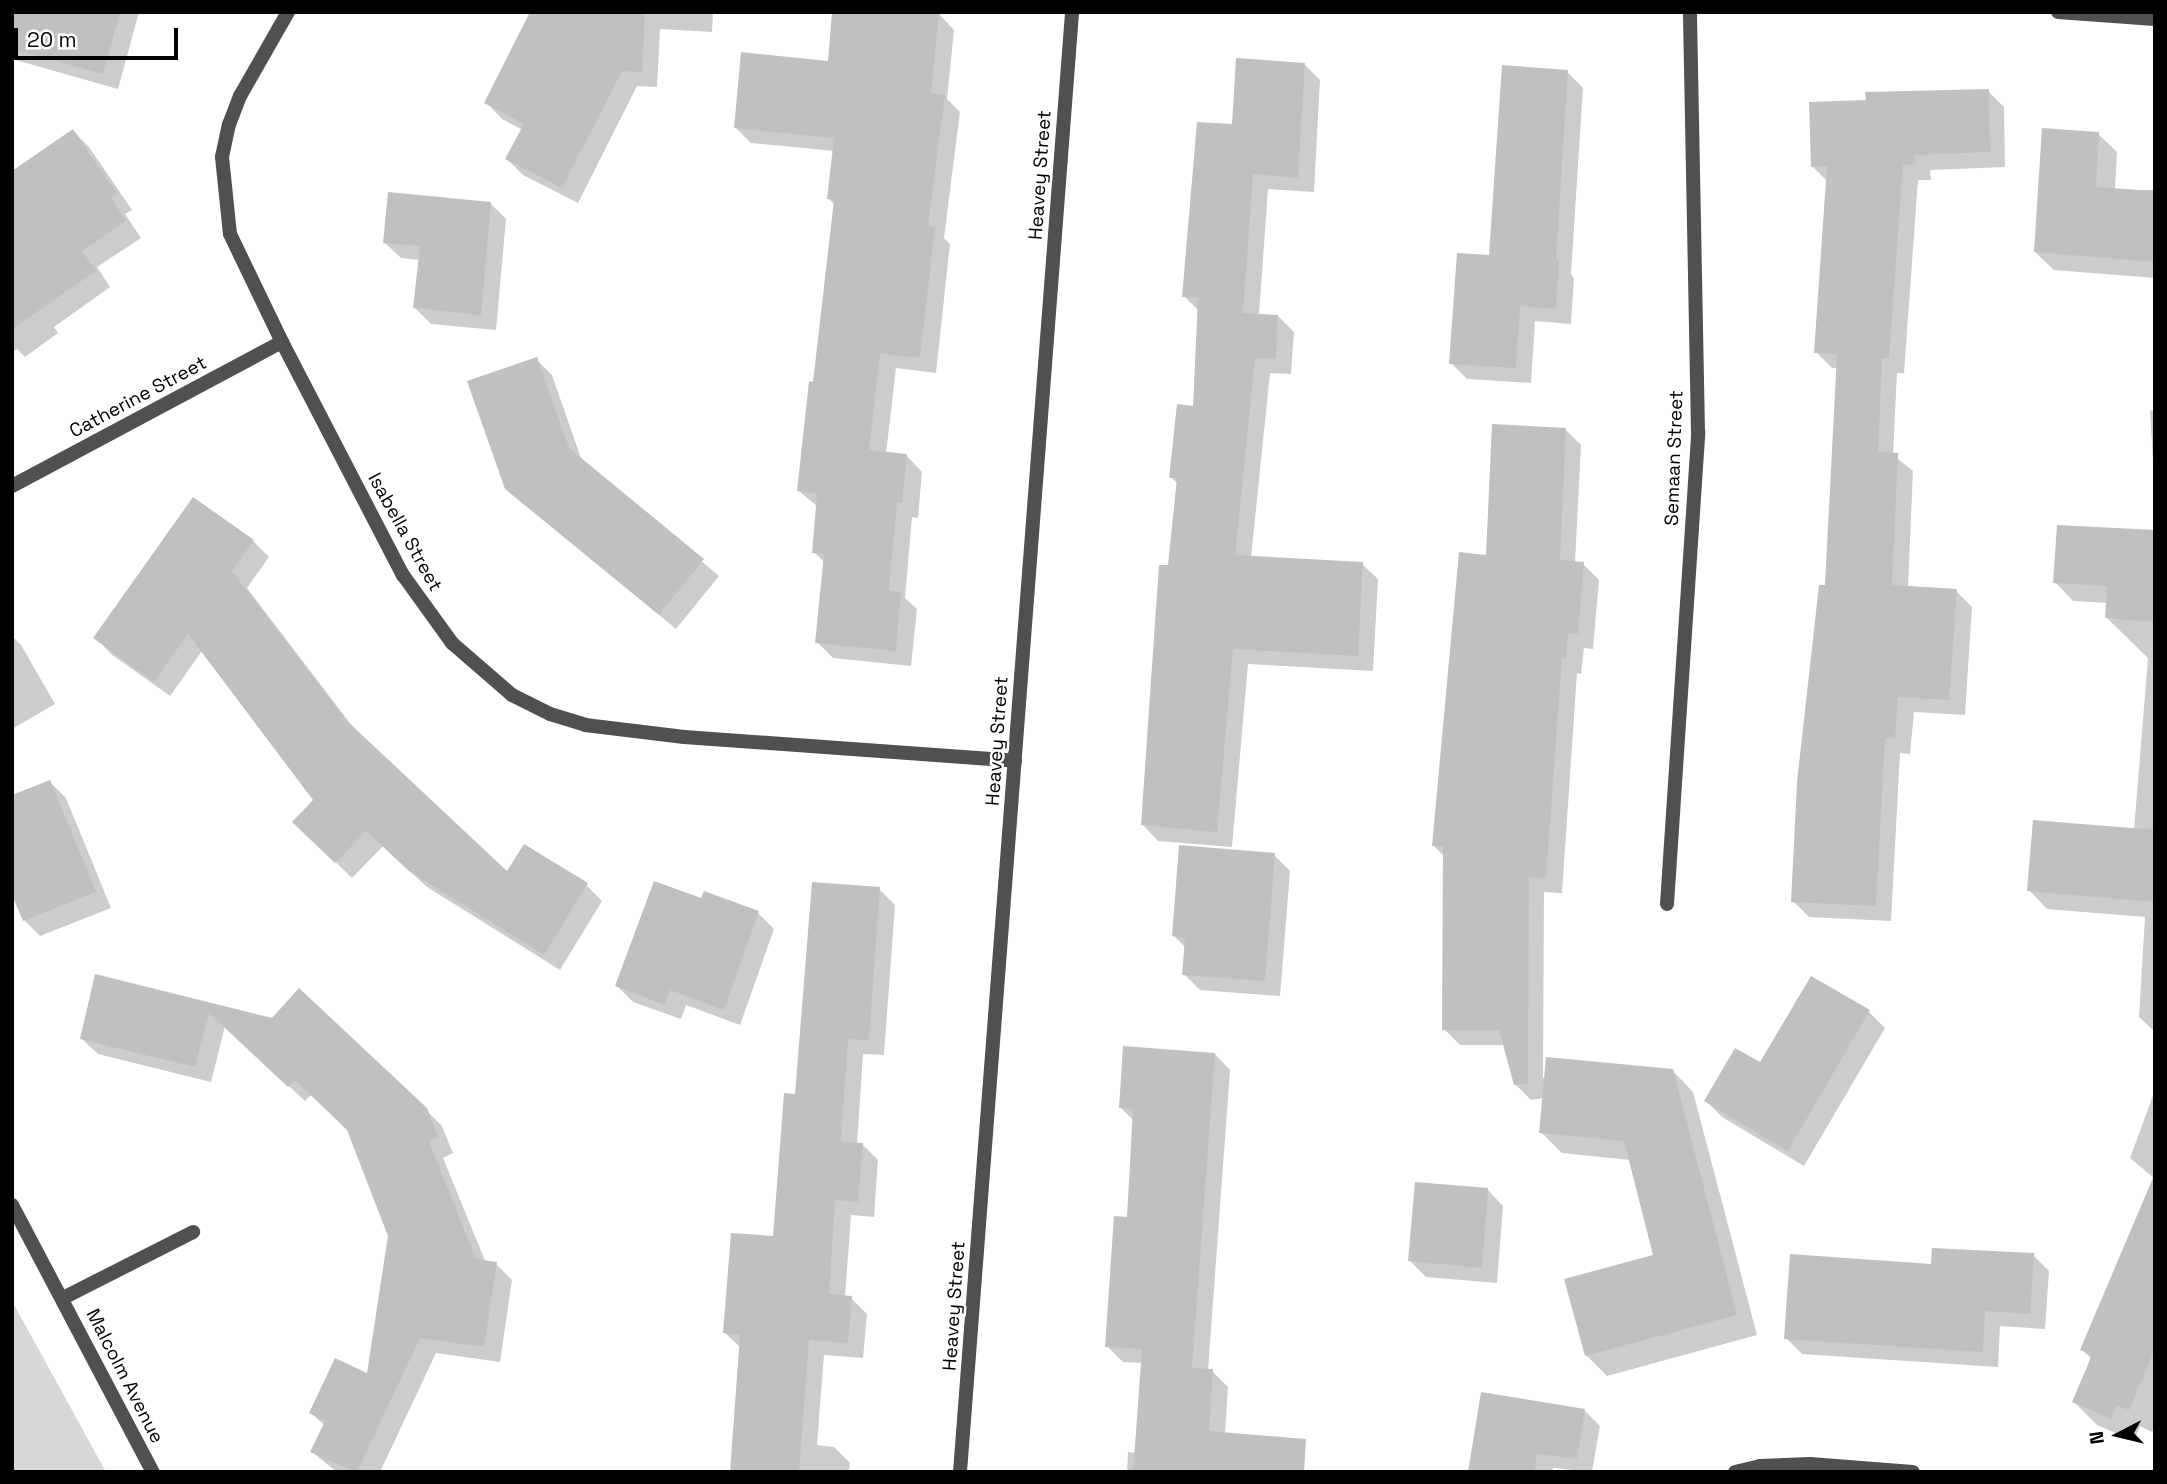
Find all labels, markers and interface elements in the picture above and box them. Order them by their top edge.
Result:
scale bar [18,14,182,58]
text: 20 m [27,26,77,53]
street label: Heavey Street [1024,109,1056,241]
street label: Catherine Street [66,351,210,443]
street label: Semaan Street [1660,390,1688,526]
street label: Isabella Street [363,469,447,595]
street label: Heavey Street [981,675,1013,807]
street label: Heavey Street [938,1240,970,1372]
street label: Malcolm Avenue [81,1305,169,1447]
north arrow [2083,1400,2153,1470]
text: N [2083,1430,2110,1445]

